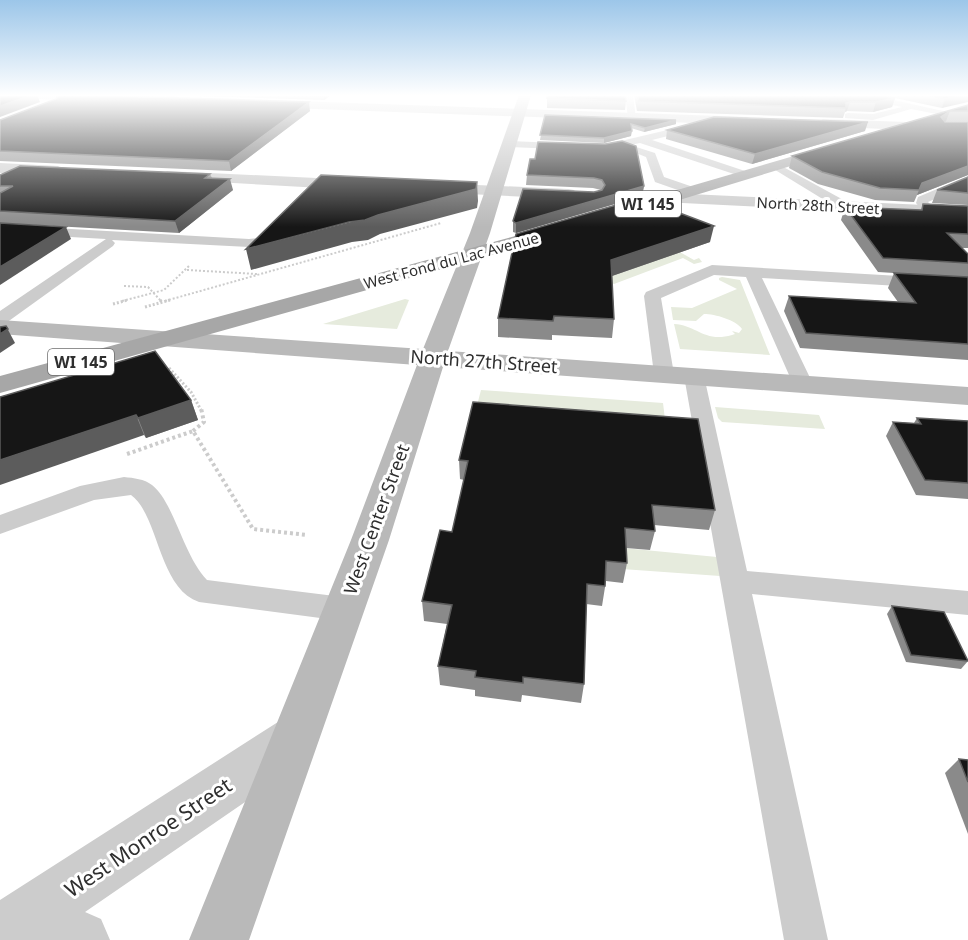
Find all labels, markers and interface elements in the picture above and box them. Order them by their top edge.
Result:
road number: WI 145 [615,191,681,217]
street label: North 28th Street [756,192,880,218]
street label: West Fond du Lac Avenue [361,227,541,293]
street label: North 27th Street [410,344,559,378]
road number: WI 145 [48,349,114,375]
street label: West Center Street [338,440,414,597]
street label: West Monroe Street [59,770,237,903]

